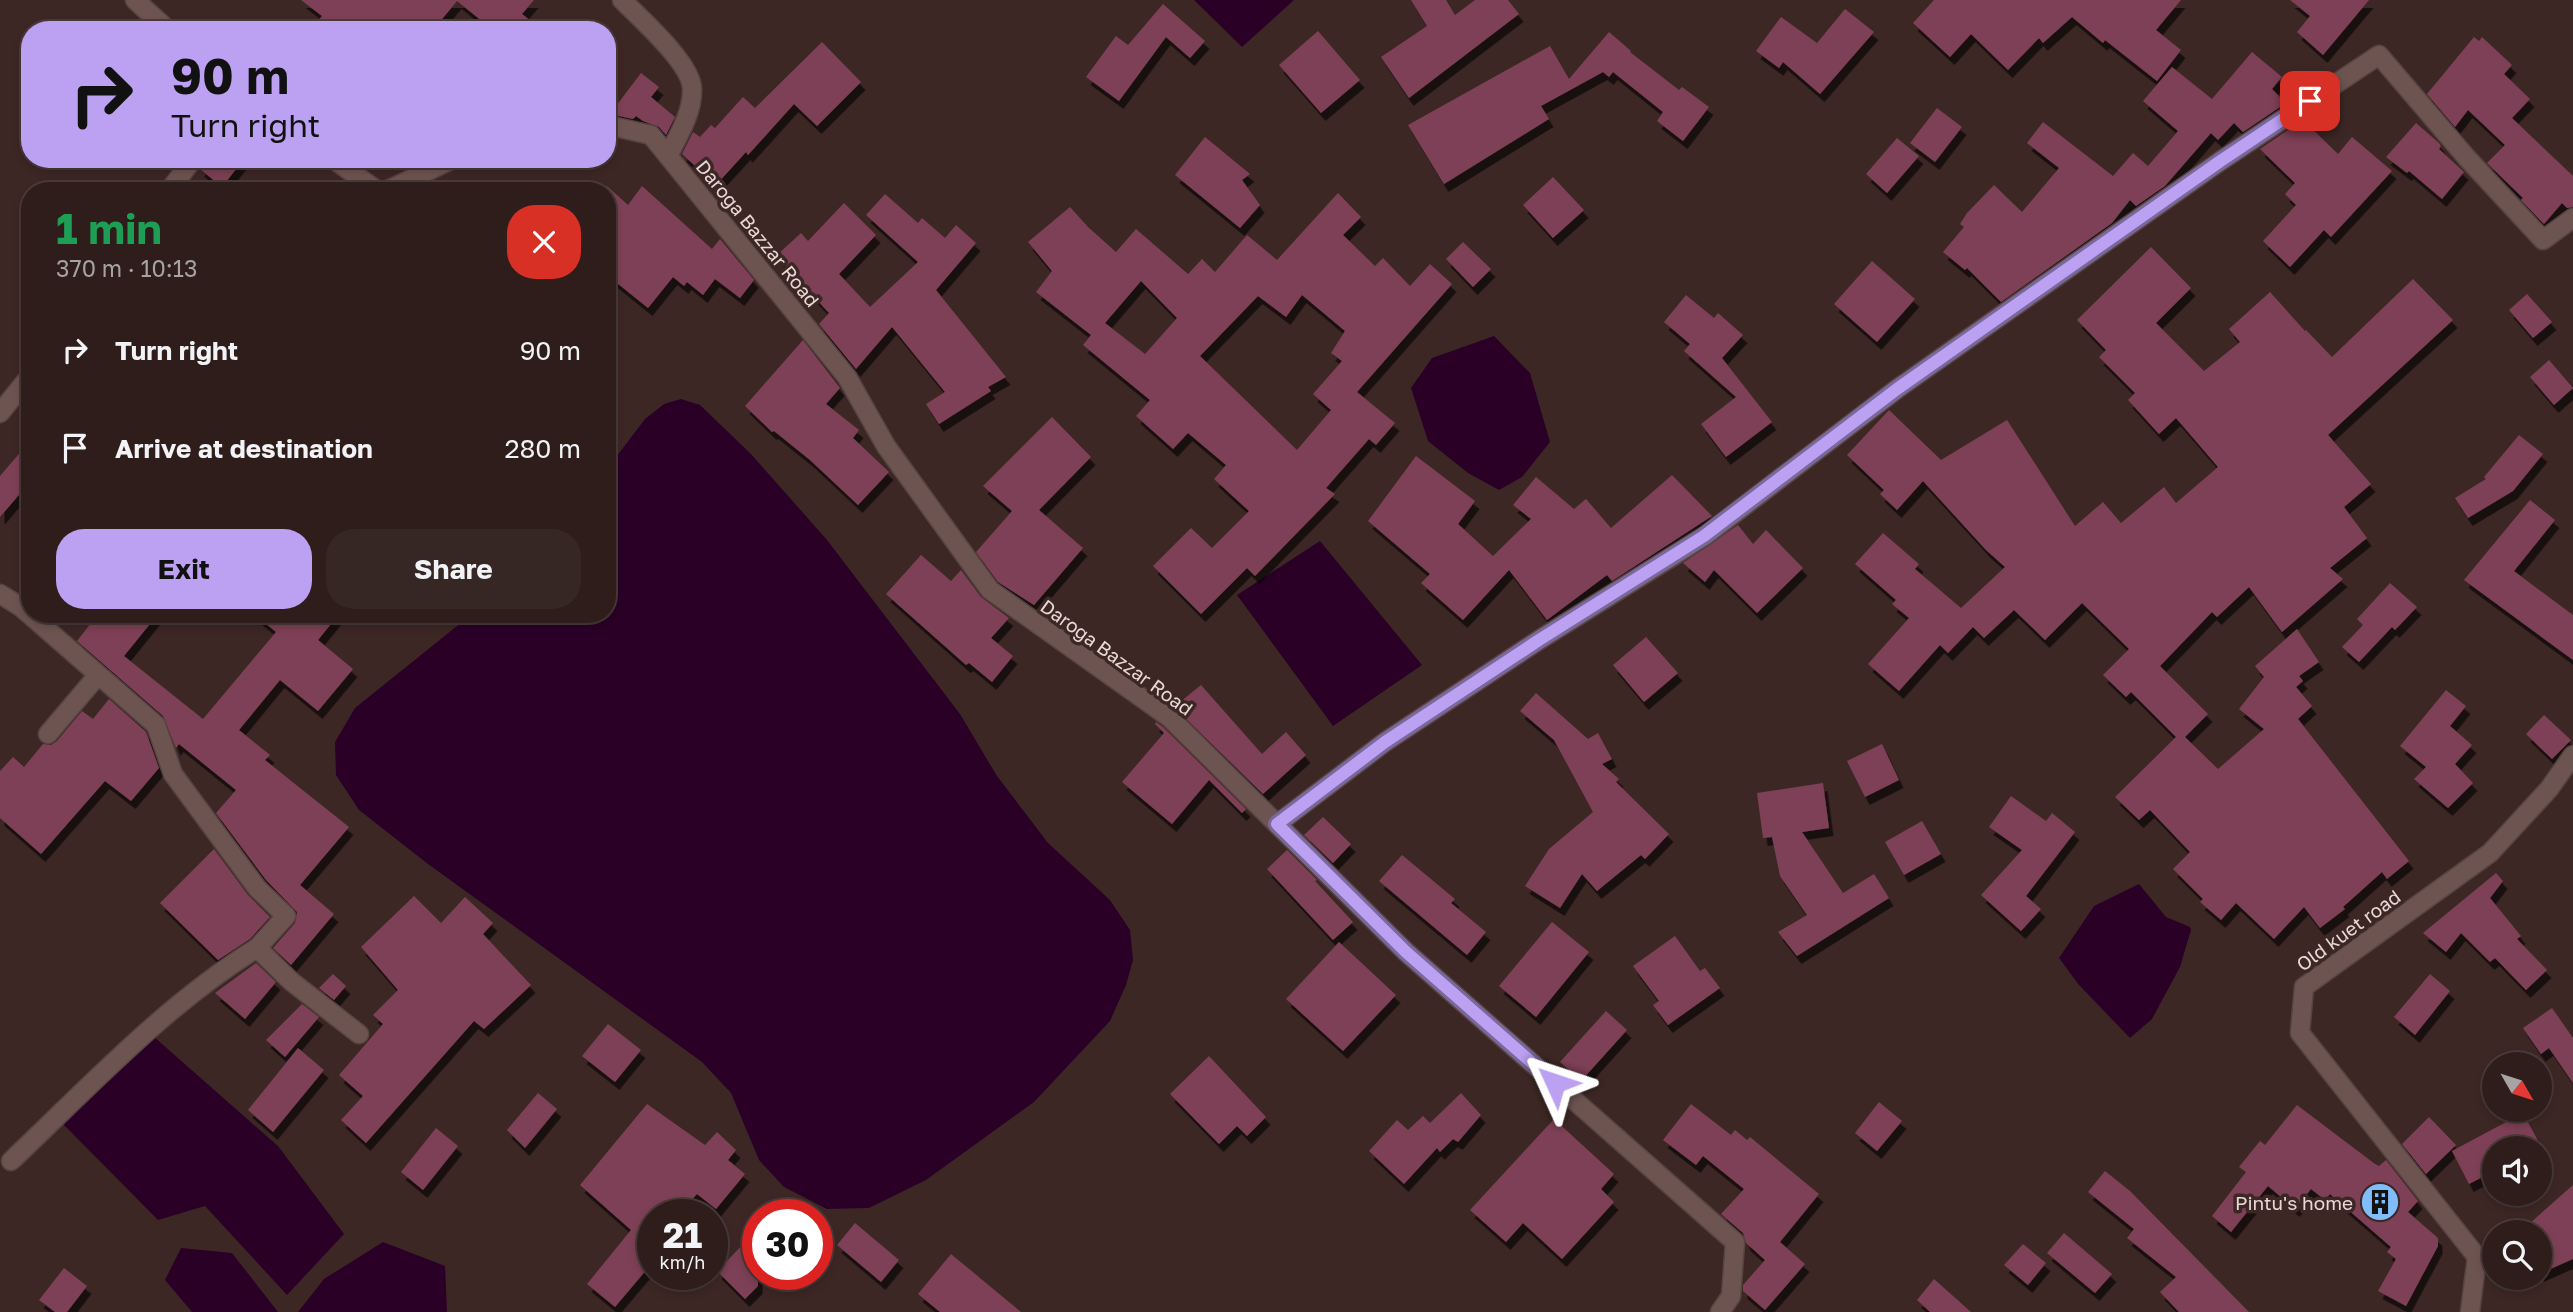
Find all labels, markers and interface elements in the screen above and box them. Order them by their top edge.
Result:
text: 90 m [171,46,289,105]
icon: right [56,49,147,140]
pin [2280,71,2340,131]
icon: arrive [2291,82,2329,120]
text: Turn right [171,106,320,144]
street label: Daroga Bazzar Road [692,155,824,311]
text: 1 min [56,203,162,253]
button: close [507,205,581,279]
text: 370 m · 10:13 [56,254,197,282]
icon: right [56,331,94,369]
text: Turn right [115,335,238,366]
text: 90 m [520,335,581,366]
icon: arrive [56,429,94,467]
text: Arrive at destination [115,433,373,464]
text: 280 m [504,433,581,464]
button: Exit [56,529,312,609]
button: Share [326,529,581,609]
street label: Daroga Bazzar Road [1036,594,1198,720]
street label: Old kuet road [2291,885,2405,975]
position arrow [1518,1046,1592,1120]
north arrow [2482,1052,2552,1122]
map controls [2482,1052,2552,1290]
button: sound [2482,1136,2552,1206]
building icon: Pintu's home [2359,1181,2401,1223]
place label: Pintu's home [2235,1191,2353,1214]
speed limit sign: 30 [742,1199,833,1290]
text: 21 [663,1214,702,1256]
button: search [2482,1220,2552,1290]
text: km/h [660,1251,705,1273]

